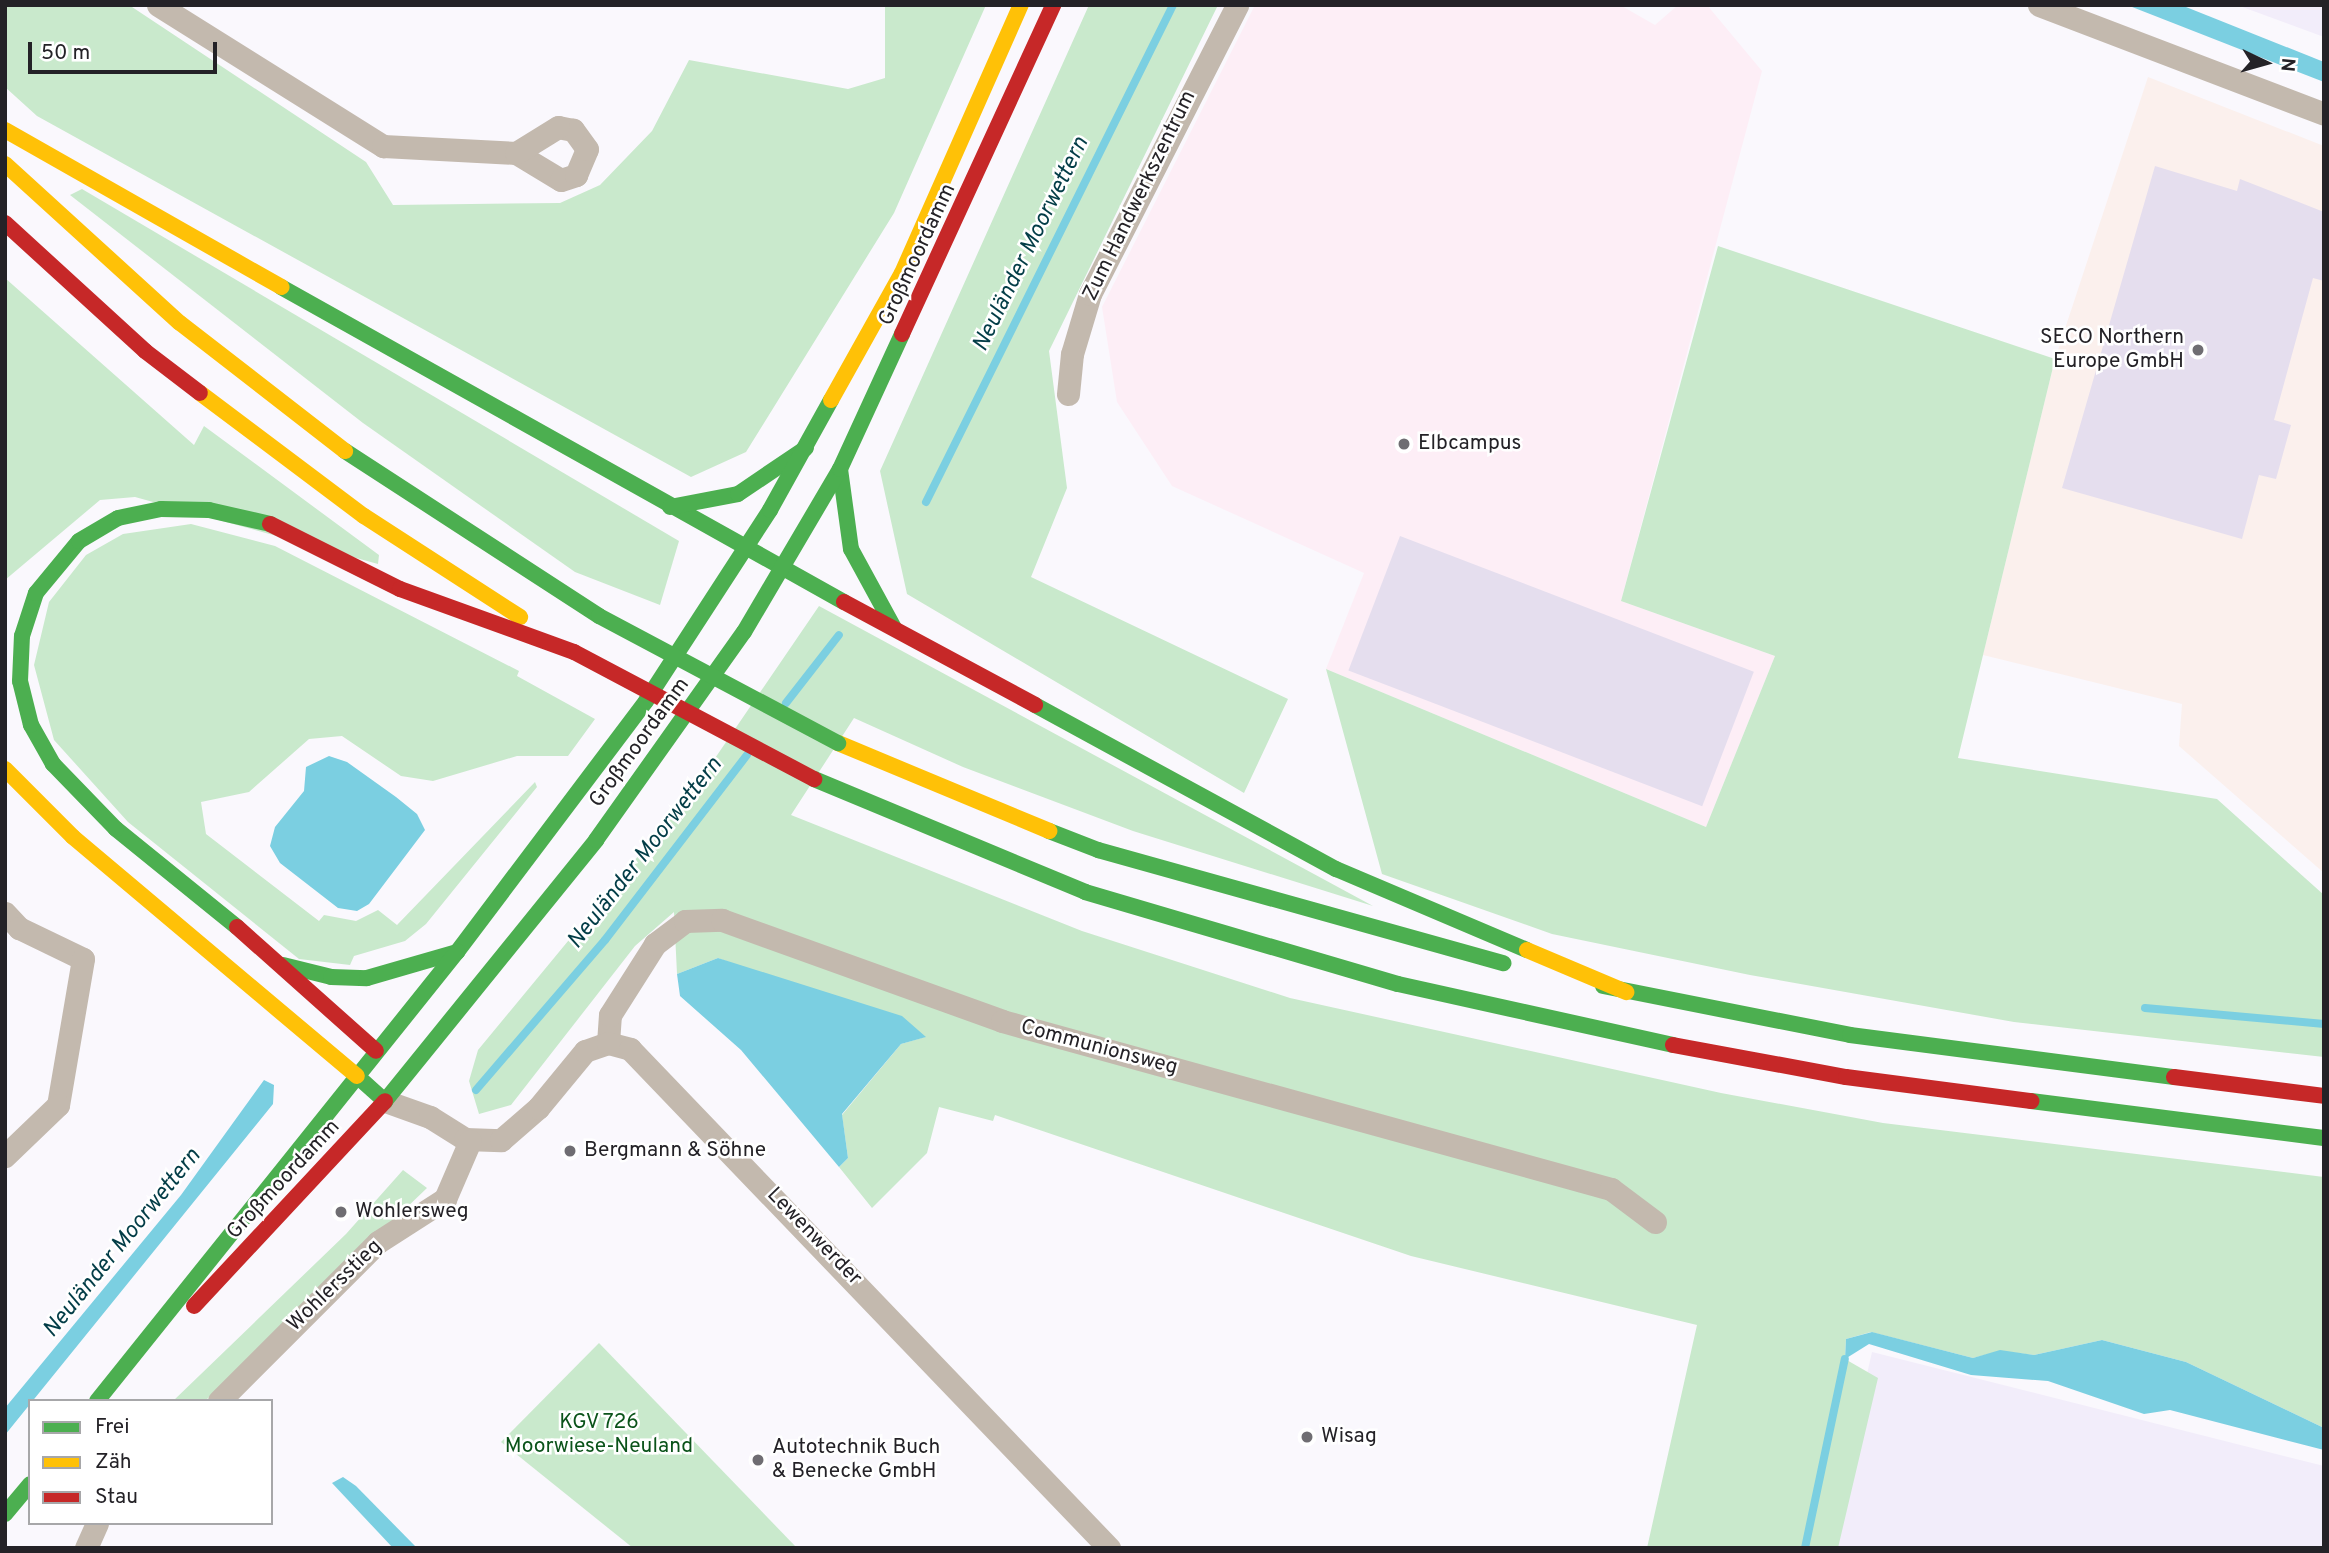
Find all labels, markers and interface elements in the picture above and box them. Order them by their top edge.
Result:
scale bar [32,28,220,72]
north arrow [2231,28,2301,98]
text: 50 m [41,40,90,67]
text: N [2274,57,2299,73]
street label: Zum Handwerkszentrum [1078,87,1202,305]
water label: Neuländer Moorwettern [968,133,1096,357]
street label: Großmoordamm [874,180,962,330]
place label: SECO Northern Europe GmbH [2040,325,2184,375]
marker: SECO Northern Europe GmbH [2190,342,2206,358]
place label: Elbcampus [1418,431,1521,457]
marker: Elbcampus [1396,436,1412,452]
street label: Großmoordamm [585,673,695,813]
water label: Neuländer Moorwettern [563,753,729,955]
street label: Communionsweg [1018,1015,1180,1081]
street label: Großmoordamm [222,1115,346,1245]
place label: Bergmann & Söhne [584,1138,766,1164]
marker: Bergmann & Söhne [562,1143,578,1159]
water label: Neuländer Moorwettern [38,1144,208,1344]
street label: Lewenwerder [761,1183,867,1291]
place label: Wohlersweg [355,1199,469,1225]
marker: Wohlersweg [333,1204,349,1220]
street label: Wohlersstieg [283,1235,387,1337]
legend [28,1399,273,1525]
park label: KGV 726 Moorwiese-Neuland [505,1410,693,1460]
text: Frei [95,1414,130,1441]
place label: Wisag [1321,1424,1377,1450]
marker: Wisag [1299,1429,1315,1445]
place label: Autotechnik Buch & Benecke GmbH [772,1435,940,1485]
text: Zäh [95,1449,132,1476]
marker: Autotechnik Buch & Benecke GmbH [750,1452,766,1468]
text: Stau [95,1484,138,1511]

